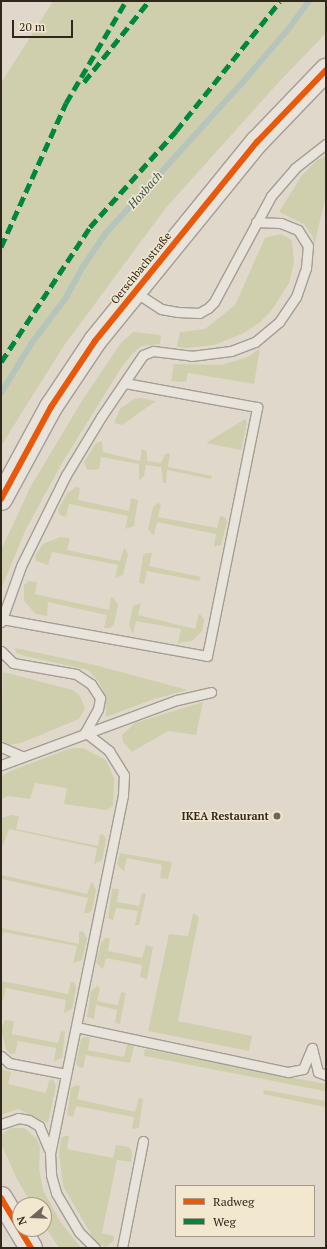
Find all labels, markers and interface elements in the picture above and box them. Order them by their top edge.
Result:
scale bar [14,12,75,38]
text: 20 m [19,19,45,34]
water label: Hoxbach [125,169,165,211]
street label: Oerschbachstraße [108,229,174,307]
place label: IKEA Restaurant [181,809,269,823]
marker: IKEA Restaurant [272,811,282,821]
legend [175,1185,315,1237]
text: Radweg [213,1194,254,1209]
north arrow [12,1197,52,1237]
text: N [14,1214,30,1227]
text: Weg [213,1214,236,1229]

